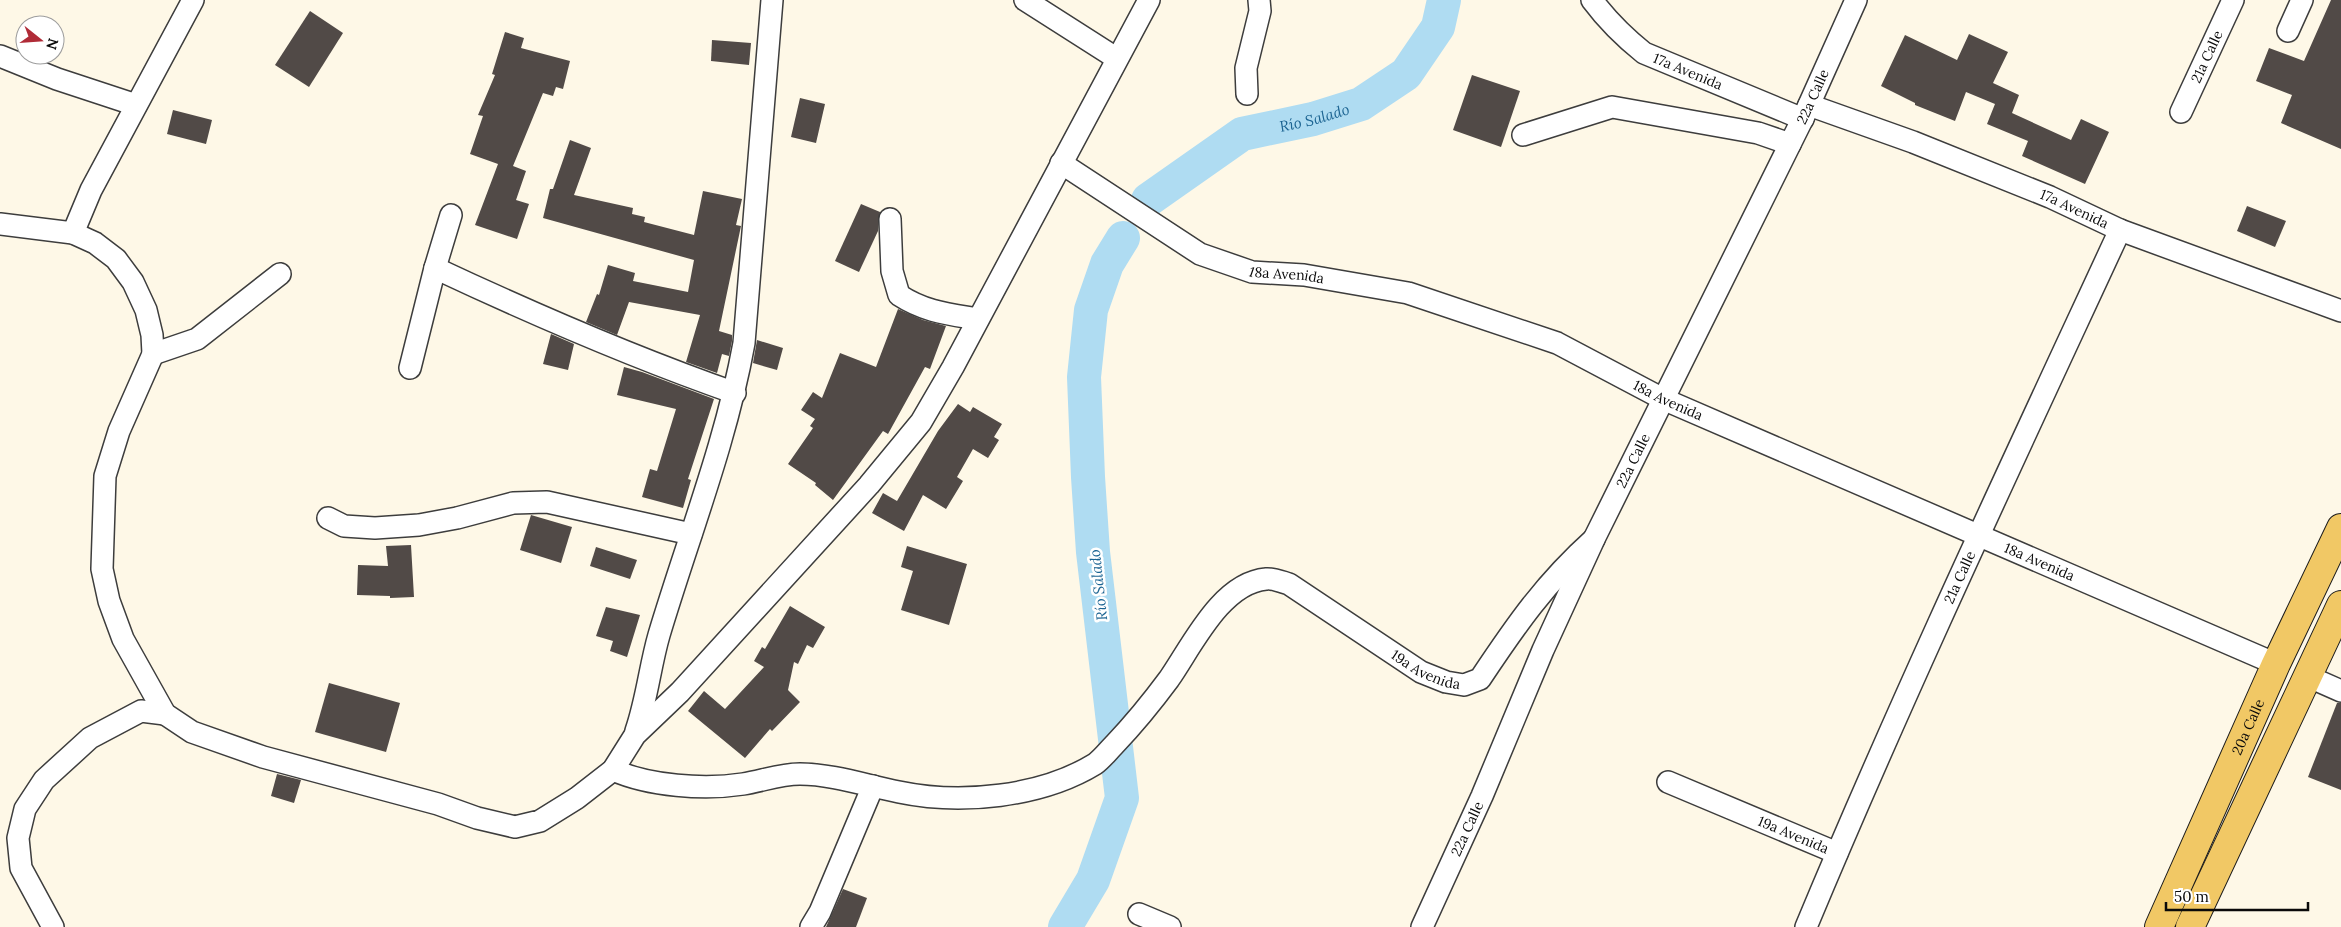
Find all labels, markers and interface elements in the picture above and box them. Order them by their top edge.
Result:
north arrow [15,15,65,65]
street label: 21a Calle [2187,27,2227,86]
text: N [42,36,63,52]
street label: 17a Avenida [1650,49,1725,94]
street label: 22a Calle [1792,66,1833,127]
water label: Río Salado [1278,99,1352,135]
street label: 17a Avenida [2038,185,2112,232]
street label: 18a Avenida [1247,263,1326,287]
street label: 18a Avenida [1630,376,1706,424]
street label: 22a Calle [1612,430,1654,491]
street label: 18a Avenida [2001,539,2077,585]
water label: Río Salado [1085,548,1111,621]
street label: 21a Calle [1940,548,1979,606]
street label: 19a Avenida [1388,646,1462,693]
street label: 20a Calle [2228,696,2268,758]
street label: 22a Calle [1447,798,1487,859]
street label: 19a Avenida [1755,812,1832,858]
scale bar [2166,880,2308,912]
text: 50 m [2174,887,2209,906]

